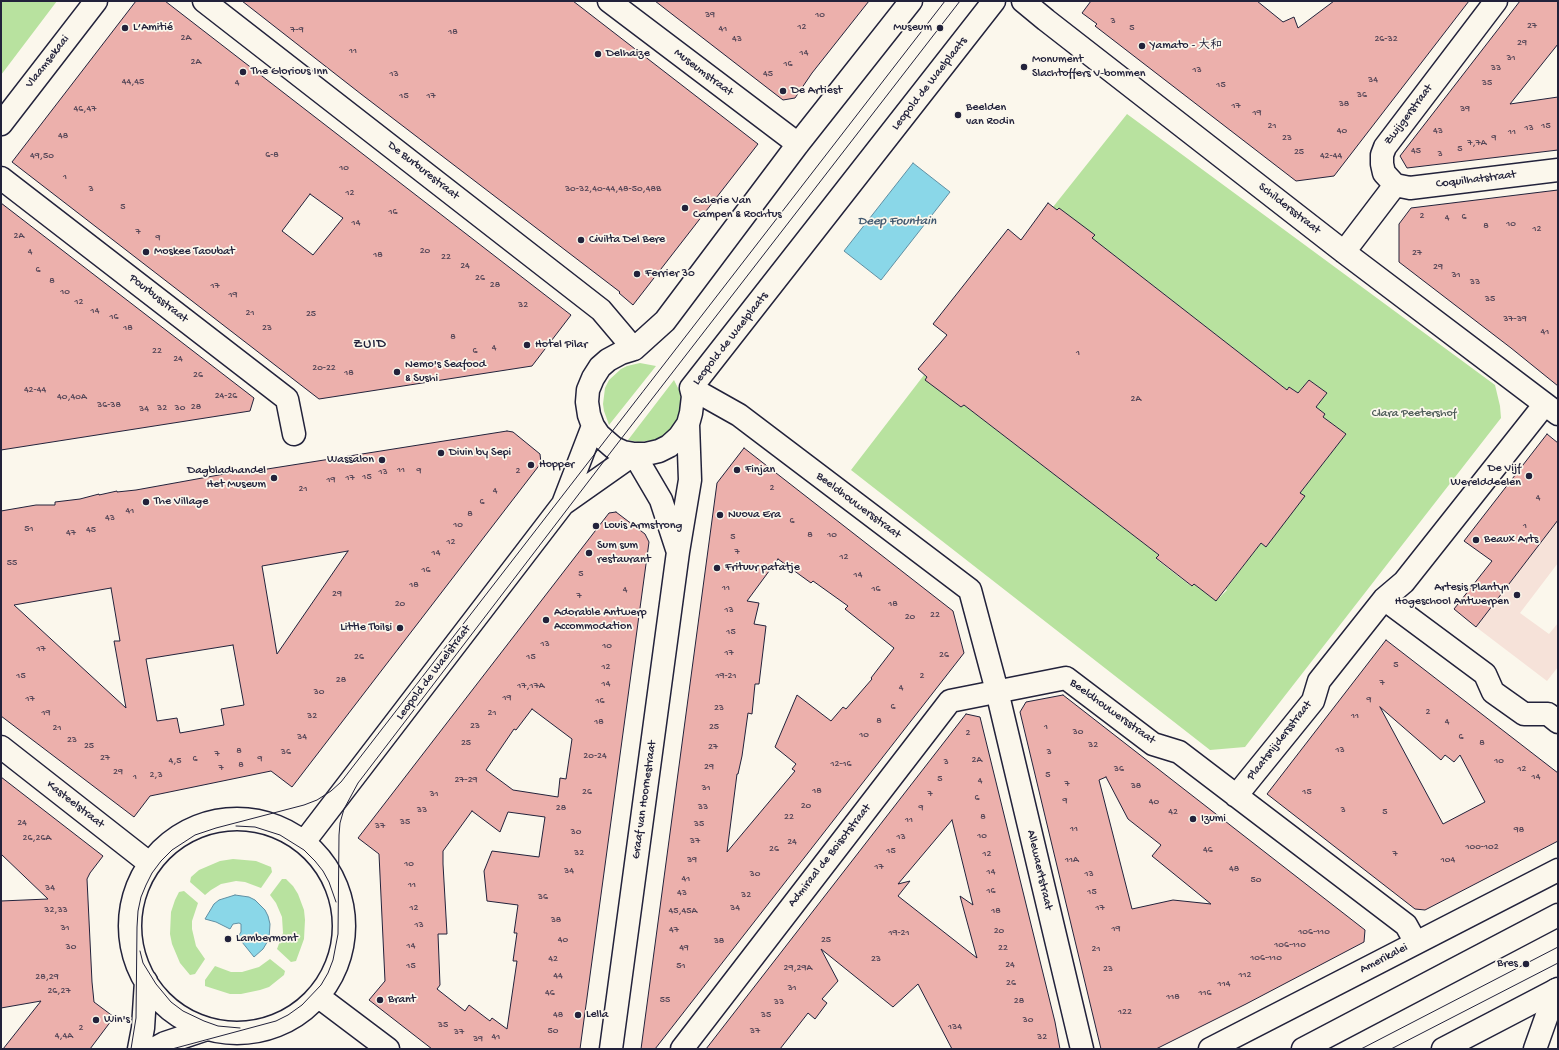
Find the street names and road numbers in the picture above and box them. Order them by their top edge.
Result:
street label: Vlaamsekaai [23,33,73,91]
street label: Leopold de Waelplaats [889,34,971,134]
street label: Museumstraat [671,46,735,100]
street label: Zwijgerstraat [1382,82,1436,148]
street label: De Burburestraat [384,139,462,203]
street label: Coquilhatstraat [1435,168,1517,192]
street label: Schildersstraat [1255,180,1323,238]
street label: Pourbusstraat [126,272,190,326]
street label: Leopold de Waelplaats [690,289,772,389]
street label: Beeldhouwersstraat [813,469,903,543]
street label: Leopold de Waelstraat [394,623,474,723]
street label: Beeldhouwersstraat [1066,676,1158,748]
street label: Plaatsnijdersstraat [1244,698,1316,784]
street label: Graaf van Hoornestraat [630,740,660,860]
street label: Kasteelstraat [43,778,107,832]
street label: Admiraal de Boisotstraat [785,802,875,910]
street label: Allewaertstraat [1023,829,1055,911]
street label: Amerikalei [1358,941,1410,977]

